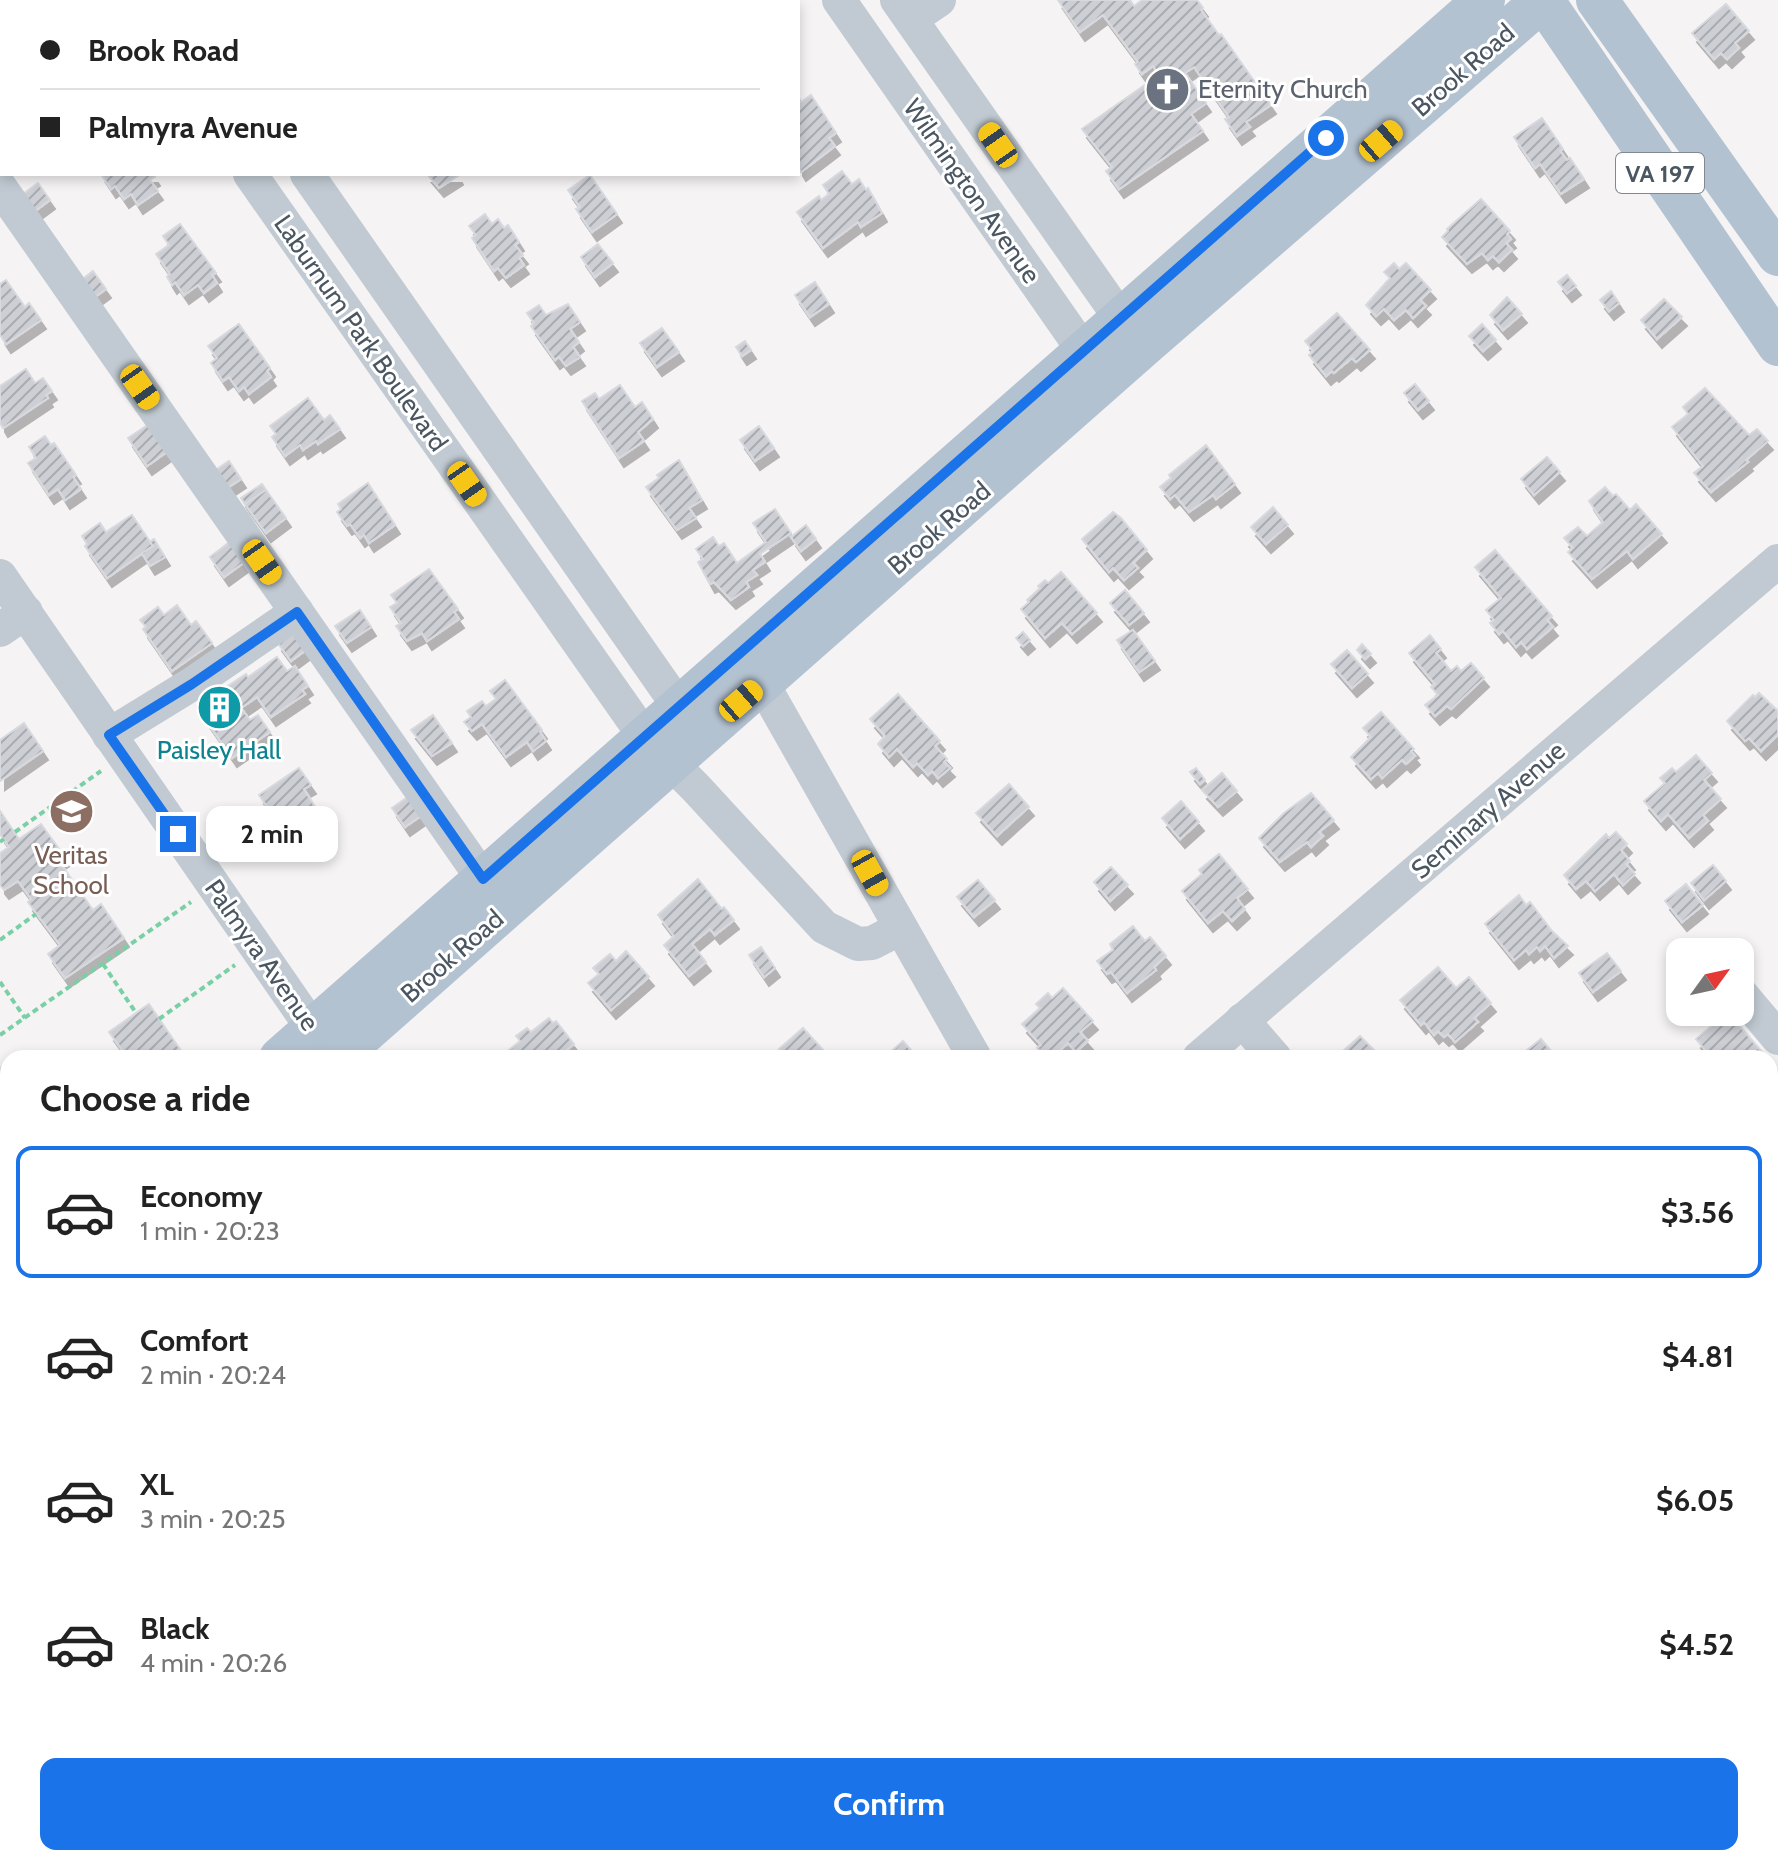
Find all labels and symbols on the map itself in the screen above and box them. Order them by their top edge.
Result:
street label: Brook Road [1405,17,1521,123]
church icon: Eternity Church [1143,65,1191,113]
place label: Eternity Church [1198,73,1368,105]
street label: Wilmington Avenue [896,93,1048,289]
car [1355,116,1407,166]
car [974,118,1022,172]
route start [1308,120,1344,156]
road number: VA 197 [1616,153,1704,193]
street label: Laburnum Park Boulevard [267,209,455,457]
car [116,360,164,414]
car [443,457,491,511]
street label: Brook Road [881,475,997,581]
car [238,535,286,589]
car [715,676,767,726]
building icon: Paisley Hall [195,683,243,731]
place label: Paisley Hall [157,734,281,766]
street label: Seminary Avenue [1404,734,1572,886]
school or university icon: Veritas School [47,788,95,836]
callout: 2 min [206,806,338,862]
route end [160,816,196,852]
place label: Veritas School [33,839,109,901]
car [848,846,892,900]
street label: Palmyra Avenue [198,873,326,1037]
street label: Brook Road [394,903,510,1009]
north arrow [1666,938,1754,1026]

